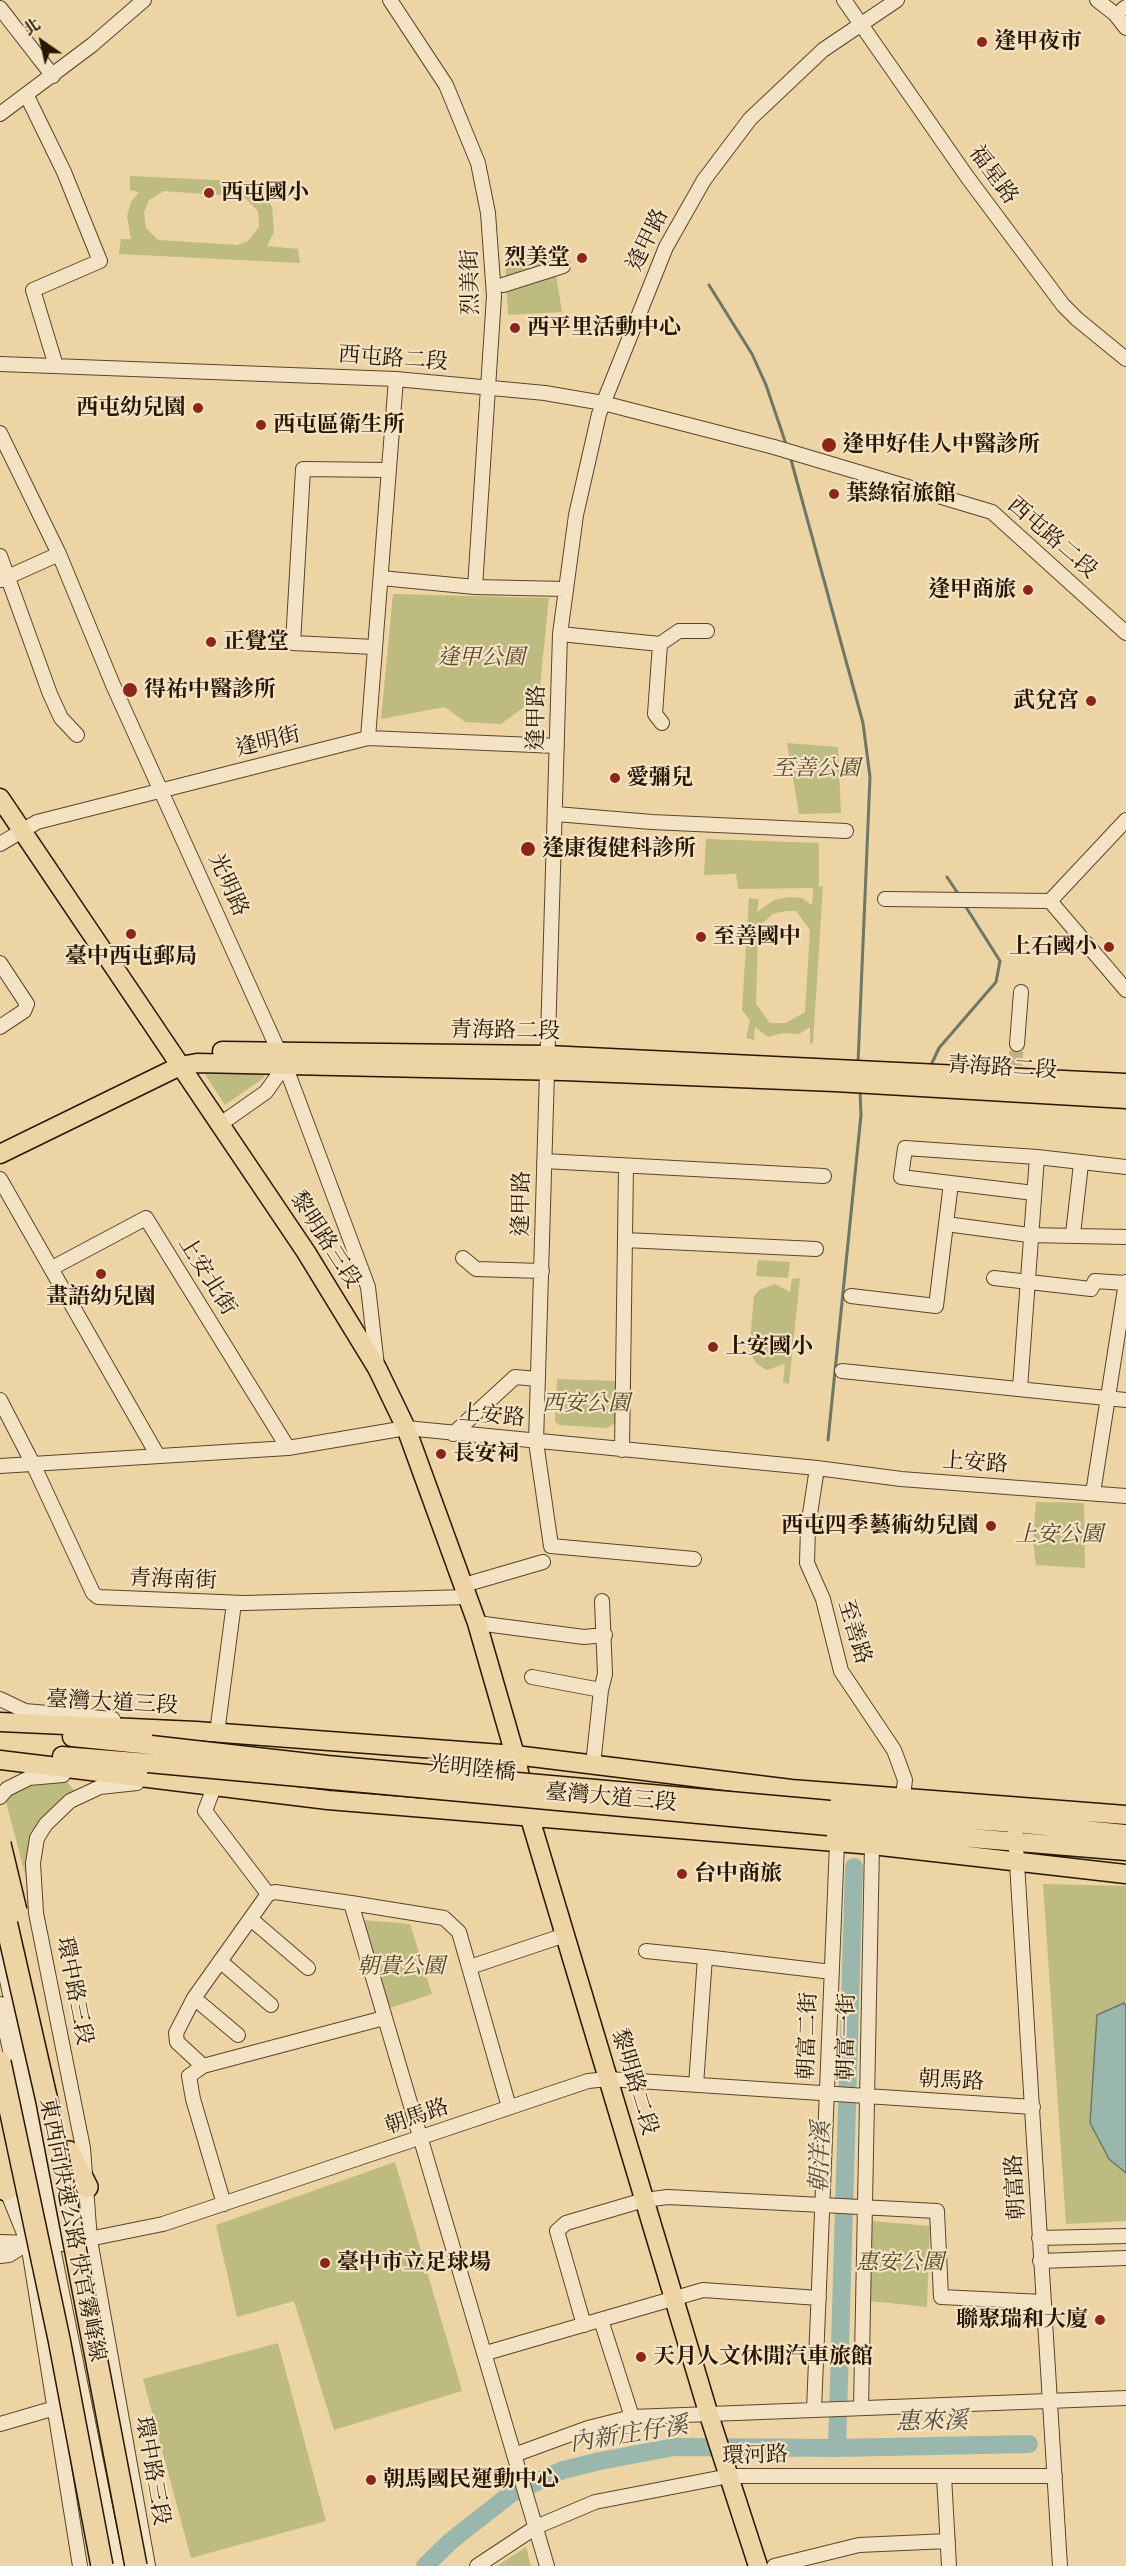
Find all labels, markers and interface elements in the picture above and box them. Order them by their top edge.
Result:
north arrow [12,12,72,72]
text: 北 [19,13,44,40]
place label: 逢甲夜市 [994,29,1082,55]
marker: 逢甲夜市 [975,35,989,49]
street label: 福星路 [963,141,1023,209]
place label: 西屯國小 [221,180,309,206]
marker: 西屯國小 [202,186,216,200]
street label: 逢甲路 [622,205,674,275]
place label: 烈美堂 [504,245,570,271]
street label: 烈美街 [457,249,485,315]
marker: 烈美堂 [575,251,589,265]
place label: 西平里活動中心 [527,315,681,341]
marker: 西平里活動中心 [508,321,522,335]
street label: 西屯路二段 [337,342,449,376]
place label: 西屯幼兒園 [76,395,186,421]
marker: 西屯幼兒園 [191,401,205,415]
place label: 西屯區衛生所 [273,412,405,438]
marker: 西屯區衛生所 [254,418,268,432]
place label: 逢甲好佳人中醫診所 [842,432,1040,458]
marker: 逢甲好佳人中醫診所 [820,436,838,454]
place label: 葉綠宿旅館 [846,481,956,507]
marker: 葉綠宿旅館 [827,487,841,501]
street label: 西屯路二段 [1002,492,1102,584]
place label: 逢甲商旅 [928,577,1016,603]
marker: 逢甲商旅 [1021,583,1035,597]
place label: 正覺堂 [223,629,289,655]
marker: 正覺堂 [204,635,218,649]
park label: 逢甲公園 [437,645,525,671]
place label: 得祐中醫診所 [144,677,276,703]
marker: 得祐中醫診所 [121,681,139,699]
street label: 逢甲路 [523,685,551,751]
place label: 武兌宮 [1013,688,1079,714]
marker: 武兌宮 [1084,694,1098,708]
street label: 逢明街 [233,721,303,763]
park label: 至善公園 [772,756,860,782]
place label: 愛彌兒 [627,765,693,791]
marker: 愛彌兒 [608,771,622,785]
place label: 逢康復健科診所 [542,836,696,862]
marker: 逢康復健科診所 [519,840,537,858]
street label: 光明路 [203,849,253,921]
place label: 至善國中 [713,924,801,950]
marker: 臺中西屯郵局 [124,927,138,941]
marker: 至善國中 [694,930,708,944]
place label: 上石國小 [1009,934,1097,960]
marker: 上石國小 [1102,940,1116,954]
place label: 臺中西屯郵局 [65,944,197,970]
street label: 青海路二段 [450,1017,560,1045]
street label: 青海路二段 [946,1052,1058,1084]
street label: 逢甲路 [508,1171,536,1237]
street label: 黎明路三段 [284,1187,366,1293]
street label: 上安北街 [172,1232,242,1320]
marker: 畫語幼兒園 [94,1267,108,1281]
place label: 畫語幼兒園 [46,1284,156,1310]
place label: 上安國小 [725,1334,813,1360]
marker: 上安國小 [706,1340,720,1354]
park label: 西安公園 [542,1391,630,1417]
street label: 上安路 [458,1400,526,1432]
place label: 長安祠 [453,1441,519,1467]
marker: 長安祠 [434,1447,448,1461]
street label: 上安路 [941,1448,1009,1478]
place label: 西屯四季藝術幼兒園 [781,1513,979,1539]
marker: 西屯四季藝術幼兒園 [984,1519,998,1533]
park label: 上安公園 [1015,1522,1103,1548]
street label: 青海南街 [129,1565,217,1595]
street label: 至善路 [832,1597,876,1667]
street label: 臺灣大道三段 [45,1686,179,1720]
street label: 光明陸橋 [427,1751,517,1787]
street label: 臺灣大道三段 [544,1779,678,1817]
place label: 台中商旅 [694,1861,782,1887]
marker: 台中商旅 [675,1867,689,1881]
street label: 環中路三段 [51,1934,97,2048]
park label: 朝貴公園 [357,1954,445,1980]
street label: 朝富二街 [793,1992,823,2080]
street label: 朝富一街 [833,1993,861,2081]
street label: 黎明路二段 [605,2026,663,2138]
street label: 朝馬路 [917,2066,985,2096]
street label: 朝馬路 [382,2094,452,2140]
street label: 東西向快速公路 快官霧峰線 [33,2096,111,2364]
water label: 朝洋溪 [805,2121,837,2193]
street label: 朝富路 [1001,2153,1031,2221]
place label: 臺中市立足球場 [337,2250,491,2276]
park label: 惠安公園 [856,2250,944,2276]
marker: 臺中市立足球場 [318,2256,332,2270]
place label: 聯聚瑞和大廈 [956,2307,1088,2333]
marker: 聯聚瑞和大廈 [1093,2313,1107,2327]
place label: 天月人文休閒汽車旅館 [653,2344,873,2370]
marker: 天月人文休閒汽車旅館 [634,2350,648,2364]
water label: 惠來溪 [896,2407,968,2437]
water label: 內新庄仔溪 [567,2411,691,2459]
street label: 環中路三段 [129,2415,175,2527]
street label: 環河路 [722,2442,788,2470]
place label: 朝馬國民運動中心 [383,2467,559,2493]
marker: 朝馬國民運動中心 [364,2473,378,2487]

